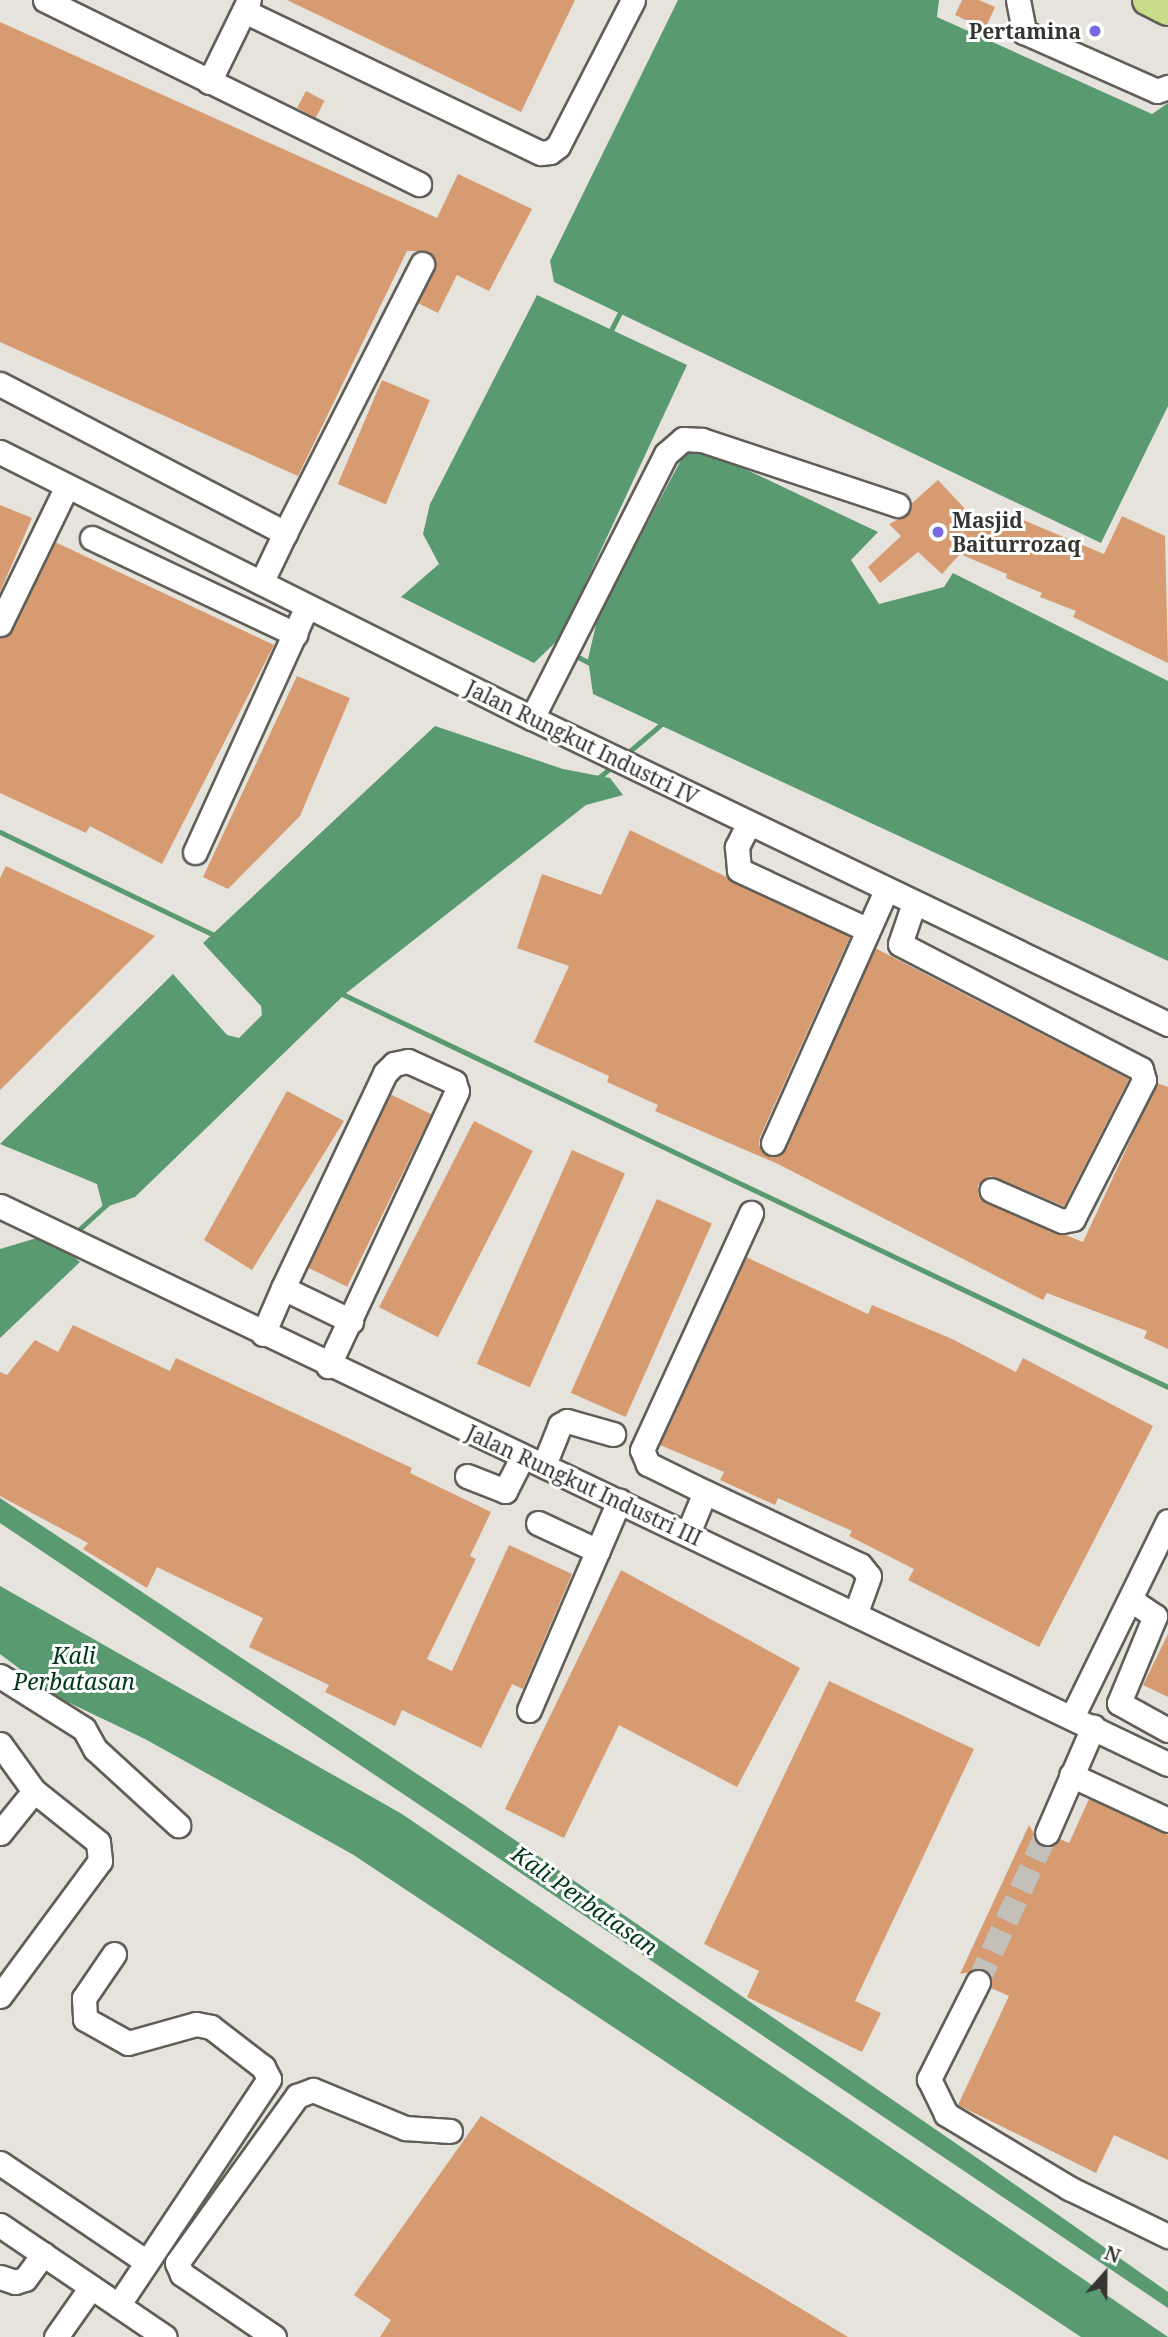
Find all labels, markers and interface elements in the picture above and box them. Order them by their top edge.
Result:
place label: Pertamina [969,18,1081,44]
marker: Pertamina [1087,23,1103,39]
place label: Masjid Baiturrozaq [952,507,1081,557]
marker: Masjid Baiturrozaq [930,524,946,540]
street label: Jalan Rungkut Industri IV [462,675,702,809]
street label: Jalan Rungkut Industri III [462,1419,706,1551]
water label: Kali Perbatasan [13,1641,135,1695]
water label: Kali Perbatasan [507,1840,663,1960]
north arrow [1070,2239,1140,2309]
text: N [1101,2240,1124,2269]

